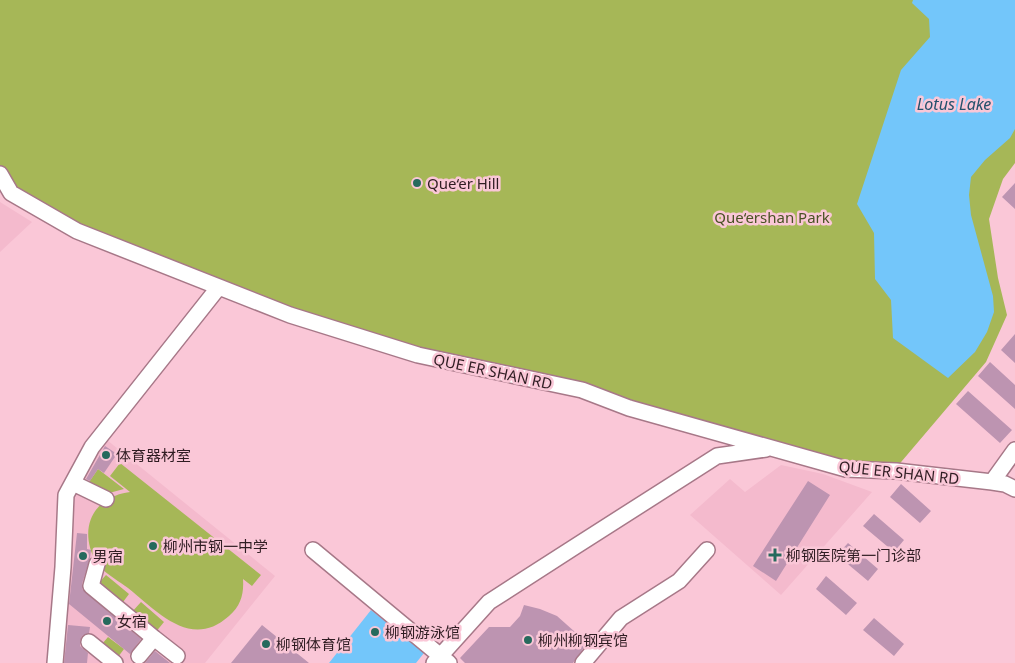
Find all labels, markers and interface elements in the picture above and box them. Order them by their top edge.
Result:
water label: Lotus Lake [917,93,991,115]
place label: Que‘er Hill [427,173,499,193]
marker: Que‘er Hill [411,177,423,189]
park label: Que‘ershan Park [714,207,830,227]
street label: QUE ER SHAN RD [432,349,554,393]
place label: 体育器材室 [116,445,191,465]
marker: 体育器材室 [100,449,112,461]
street label: QUE ER SHAN RD [838,456,960,488]
place label: 柳州市钢一中学 [163,536,268,556]
marker: 柳州市钢一中学 [147,540,159,552]
place label: 柳钢医院第一门诊部 [786,545,921,565]
place label: 男宿 [93,546,123,566]
marker: 柳钢医院第一门诊部 [768,548,782,562]
marker: 男宿 [77,550,89,562]
place label: 女宿 [117,611,147,631]
marker: 女宿 [101,615,113,627]
place label: 柳钢游泳馆 [385,622,460,642]
marker: 柳钢游泳馆 [369,626,381,638]
place label: 柳州柳钢宾馆 [538,630,628,650]
place label: 柳钢体育馆 [276,634,351,654]
marker: 柳州柳钢宾馆 [522,634,534,646]
marker: 柳钢体育馆 [260,638,272,650]

